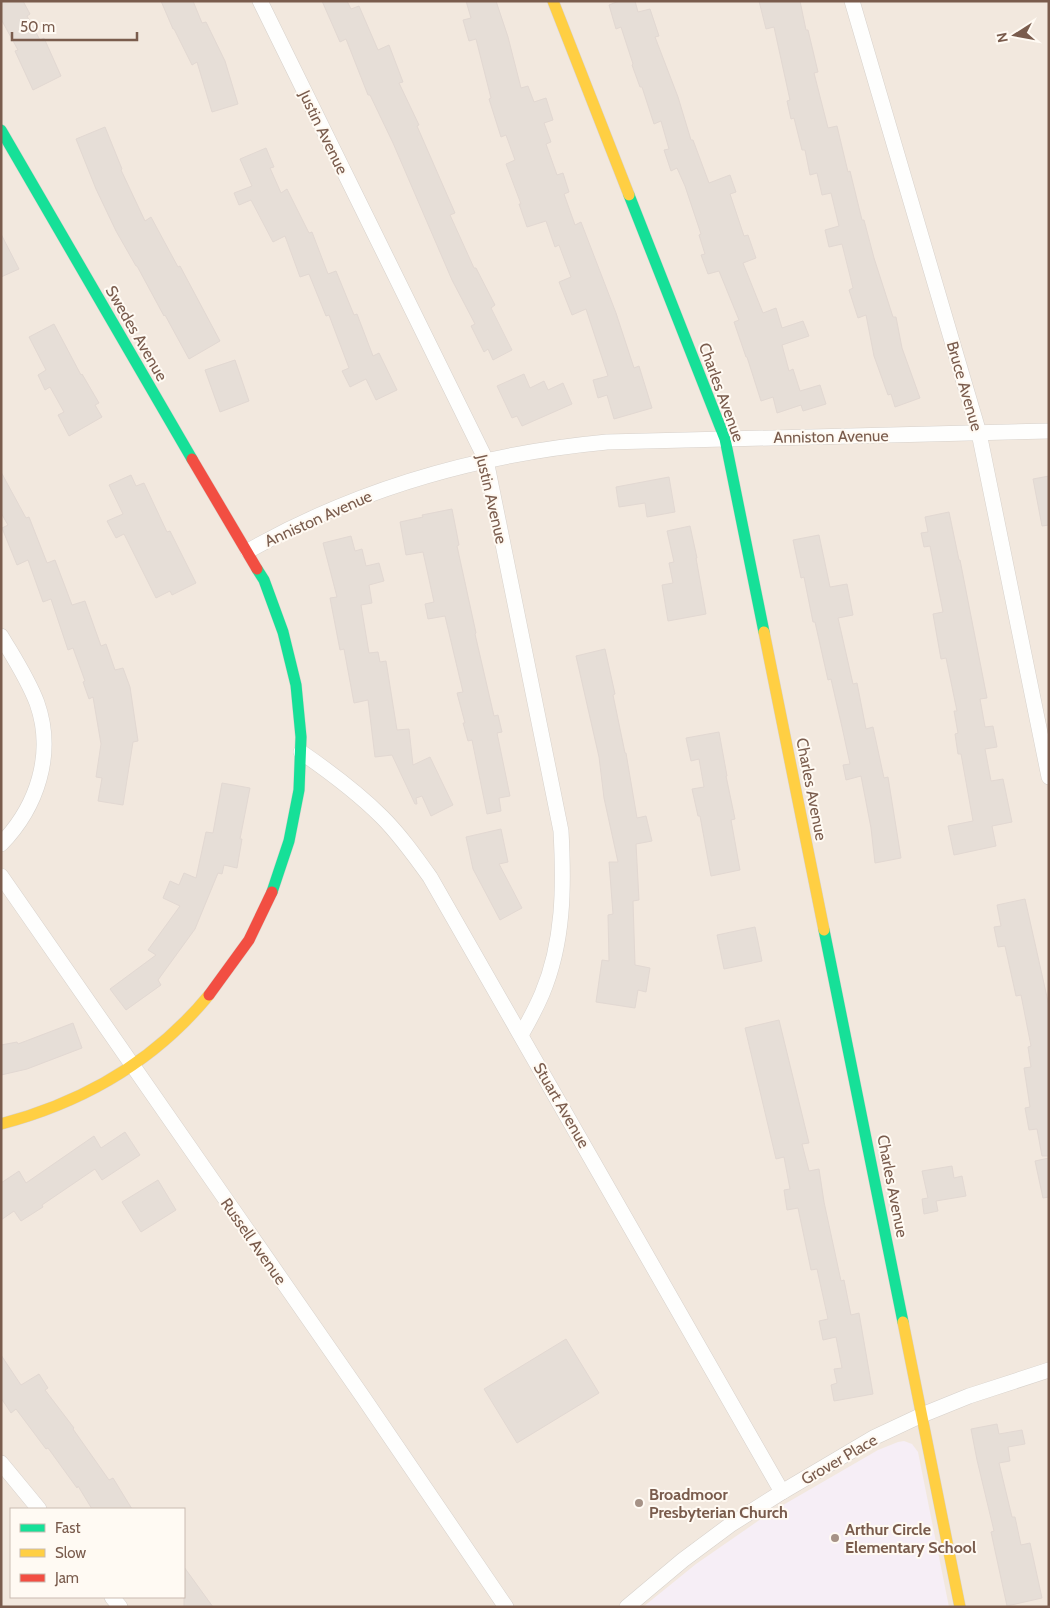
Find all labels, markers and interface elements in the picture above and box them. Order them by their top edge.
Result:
scale bar [12,10,138,42]
north arrow [990,10,1040,60]
text: 50 m [20,18,55,36]
text: N [992,31,1012,44]
street label: Justin Avenue [295,86,352,177]
street label: Swedes Avenue [102,282,172,384]
street label: Bruce Avenue [943,339,986,433]
street label: Charles Avenue [695,340,748,444]
street label: Anniston Avenue [773,426,889,447]
street label: Justin Avenue [472,452,511,546]
street label: Anniston Avenue [262,486,375,551]
street label: Charles Avenue [792,736,831,842]
street label: Stuart Avenue [530,1059,594,1151]
street label: Charles Avenue [873,1133,912,1239]
street label: Russell Avenue [217,1194,290,1288]
street label: Grover Place [798,1430,881,1489]
place label: Broadmoor Presbyterian Church [649,1485,788,1522]
marker: Broadmoor Presbyterian Church [633,1497,645,1509]
legend [10,1508,185,1598]
text: Fast [55,1519,80,1537]
place label: Arthur Circle Elementary School [845,1520,976,1557]
marker: Arthur Circle Elementary School [829,1532,841,1544]
text: Slow [55,1544,86,1562]
text: Jam [54,1569,79,1587]

